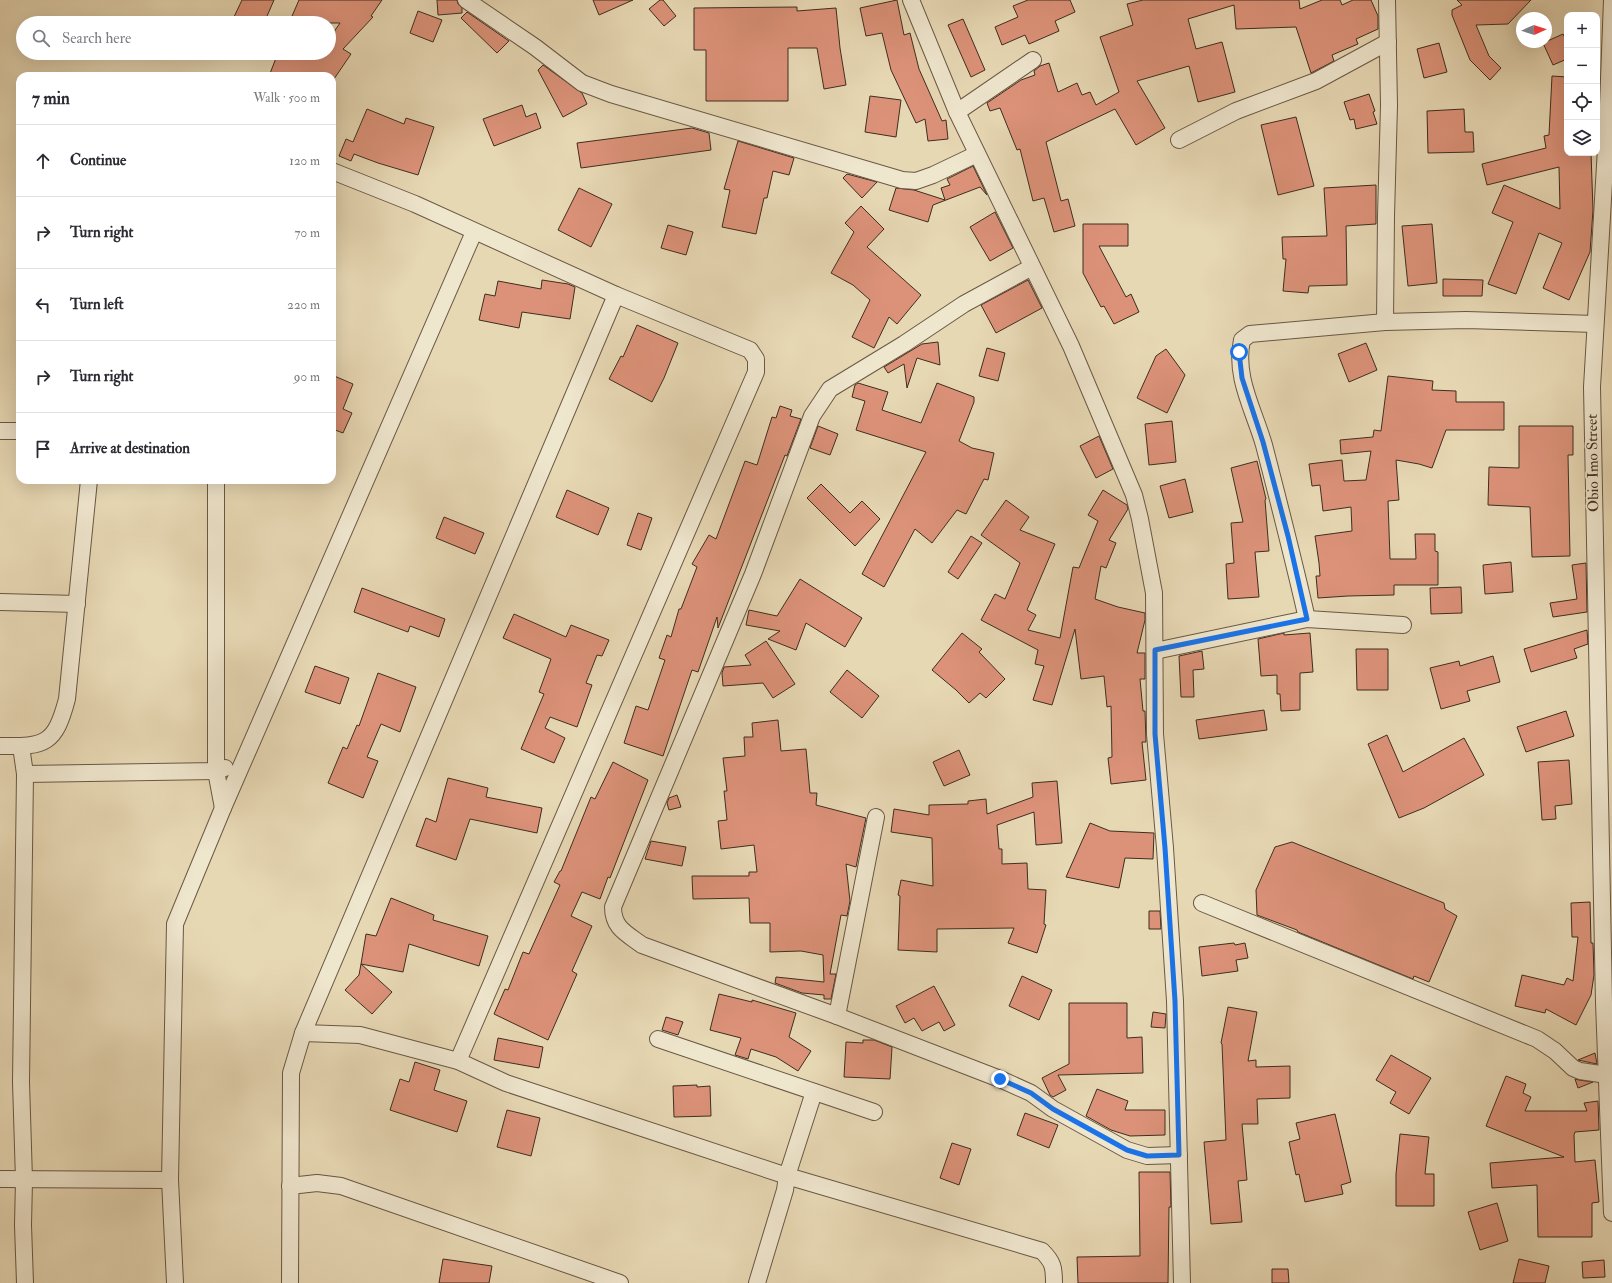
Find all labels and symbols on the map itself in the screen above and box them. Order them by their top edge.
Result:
north arrow [1516,12,1552,48]
route start [1230,343,1248,361]
street label: Obio Imo Street [1583,414,1603,512]
route end [991,1070,1009,1088]

